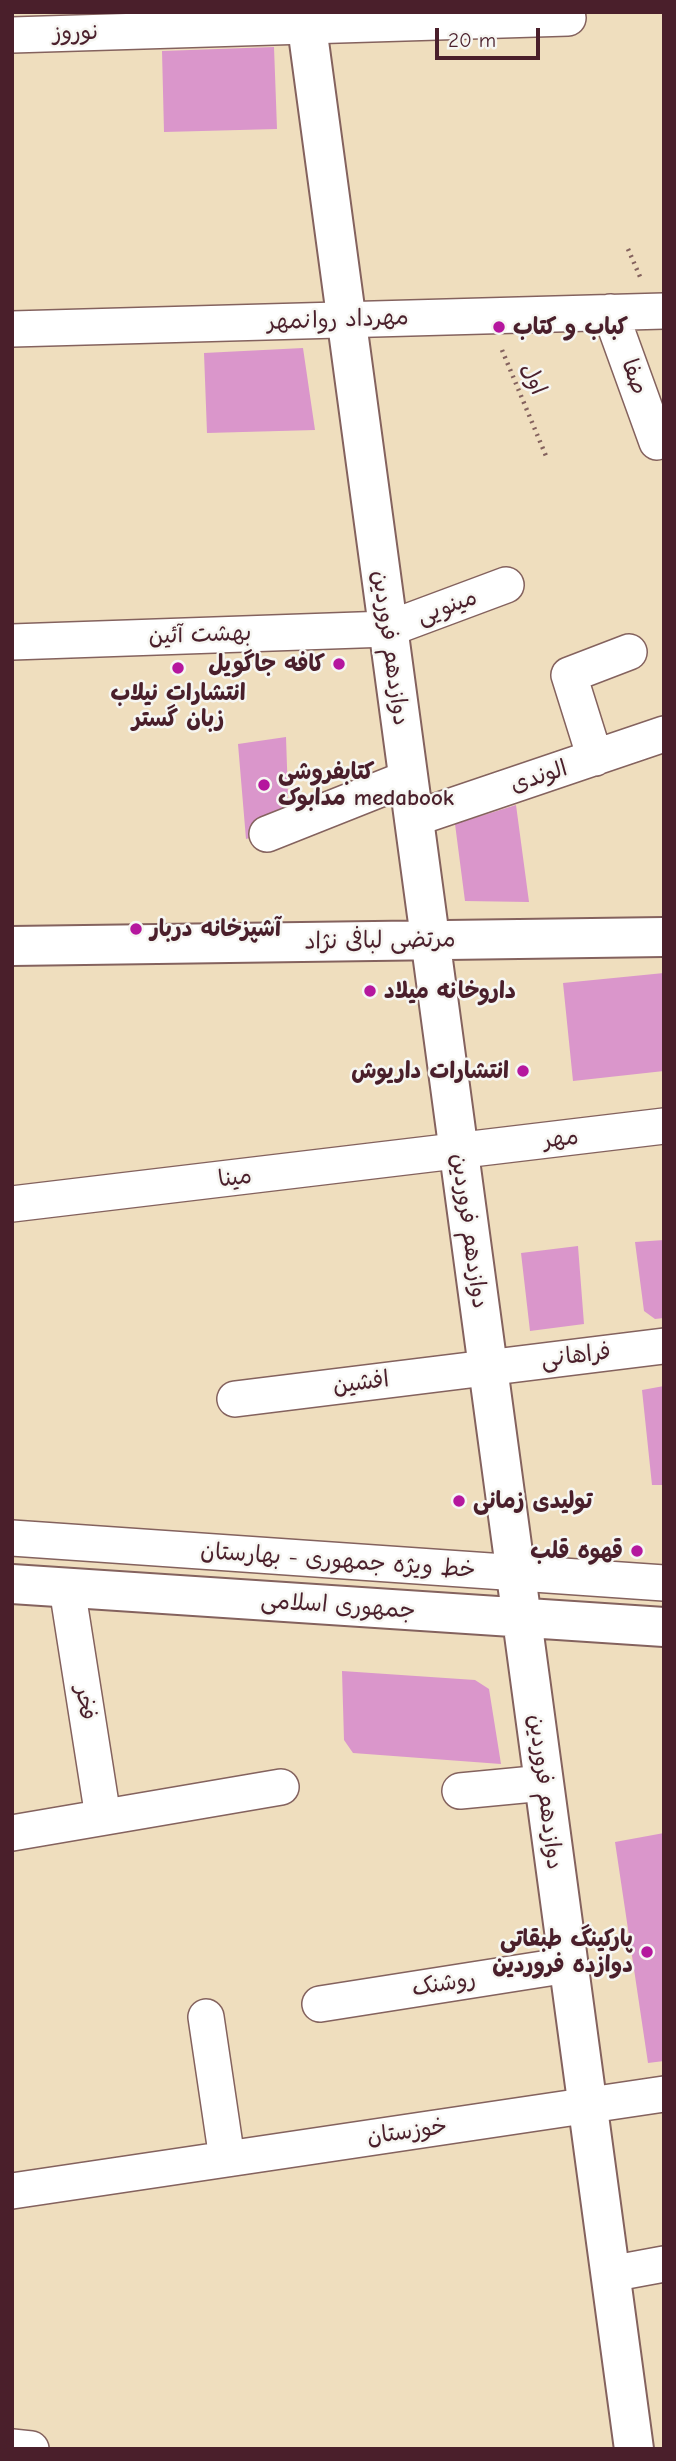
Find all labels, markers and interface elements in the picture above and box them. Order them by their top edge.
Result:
scale bar [438,14,543,58]
street label: نوروز [52,18,100,48]
text: 20 m [448,28,496,52]
street label: مهرداد روانمهر [267,304,409,336]
place label: کباب و کتاب [513,313,628,341]
marker: کباب و کتاب [491,319,507,335]
street label: صفا [615,355,653,399]
street label: اول [514,359,552,399]
street label: دوازدهم فروردین [365,569,415,727]
street label: مینویی [413,583,481,631]
street label: بهشت آئین [148,619,252,651]
place label: کافه جاگویل [208,650,325,678]
marker: کافه جاگویل [331,656,347,672]
marker: انتشارات نیلاب زبان گستر [170,660,186,676]
place label: انتشارات نیلاب زبان گستر [110,679,246,733]
street label: الوندی [507,755,571,799]
place label: کتابفروشی مدابوک medabook [278,758,454,812]
marker: کتابفروشی مدابوک medabook [256,777,272,793]
place label: آشپزخانه دربار [150,915,281,943]
marker: آشپزخانه دربار [128,921,144,937]
street label: مرتضی لبافی نژاد [304,926,456,956]
place label: داروخانه میلاد [384,977,516,1005]
marker: داروخانه میلاد [362,983,378,999]
place label: انتشارات داریوش [351,1057,509,1085]
marker: انتشارات داریوش [515,1063,531,1079]
street label: مهر [542,1123,580,1155]
street label: دوازدهم فروردین [444,1152,494,1310]
street label: مینا [217,1162,253,1194]
street label: فراهانی [540,1338,612,1374]
street label: افشین [331,1366,391,1400]
place label: تولیدی زمانی [473,1487,592,1515]
marker: تولیدی زمانی [451,1493,467,1509]
place label: قهوه قلب [530,1537,623,1565]
street label: خط ویژه جمهوری - بهارستان [200,1538,476,1584]
marker: قهوه قلب [629,1543,645,1559]
street label: جمهوری اسلامی [260,1587,416,1625]
street label: فخر [69,1684,101,1722]
street label: دوازدهم فروردین [522,1713,568,1871]
place label: پارکینگ طبقاتی دوازده فروردین [492,1925,633,1979]
marker: پارکینگ طبقاتی دوازده فروردین [639,1944,655,1960]
street label: روشنک [410,1965,478,2003]
street label: خوزستان [365,2113,449,2151]

